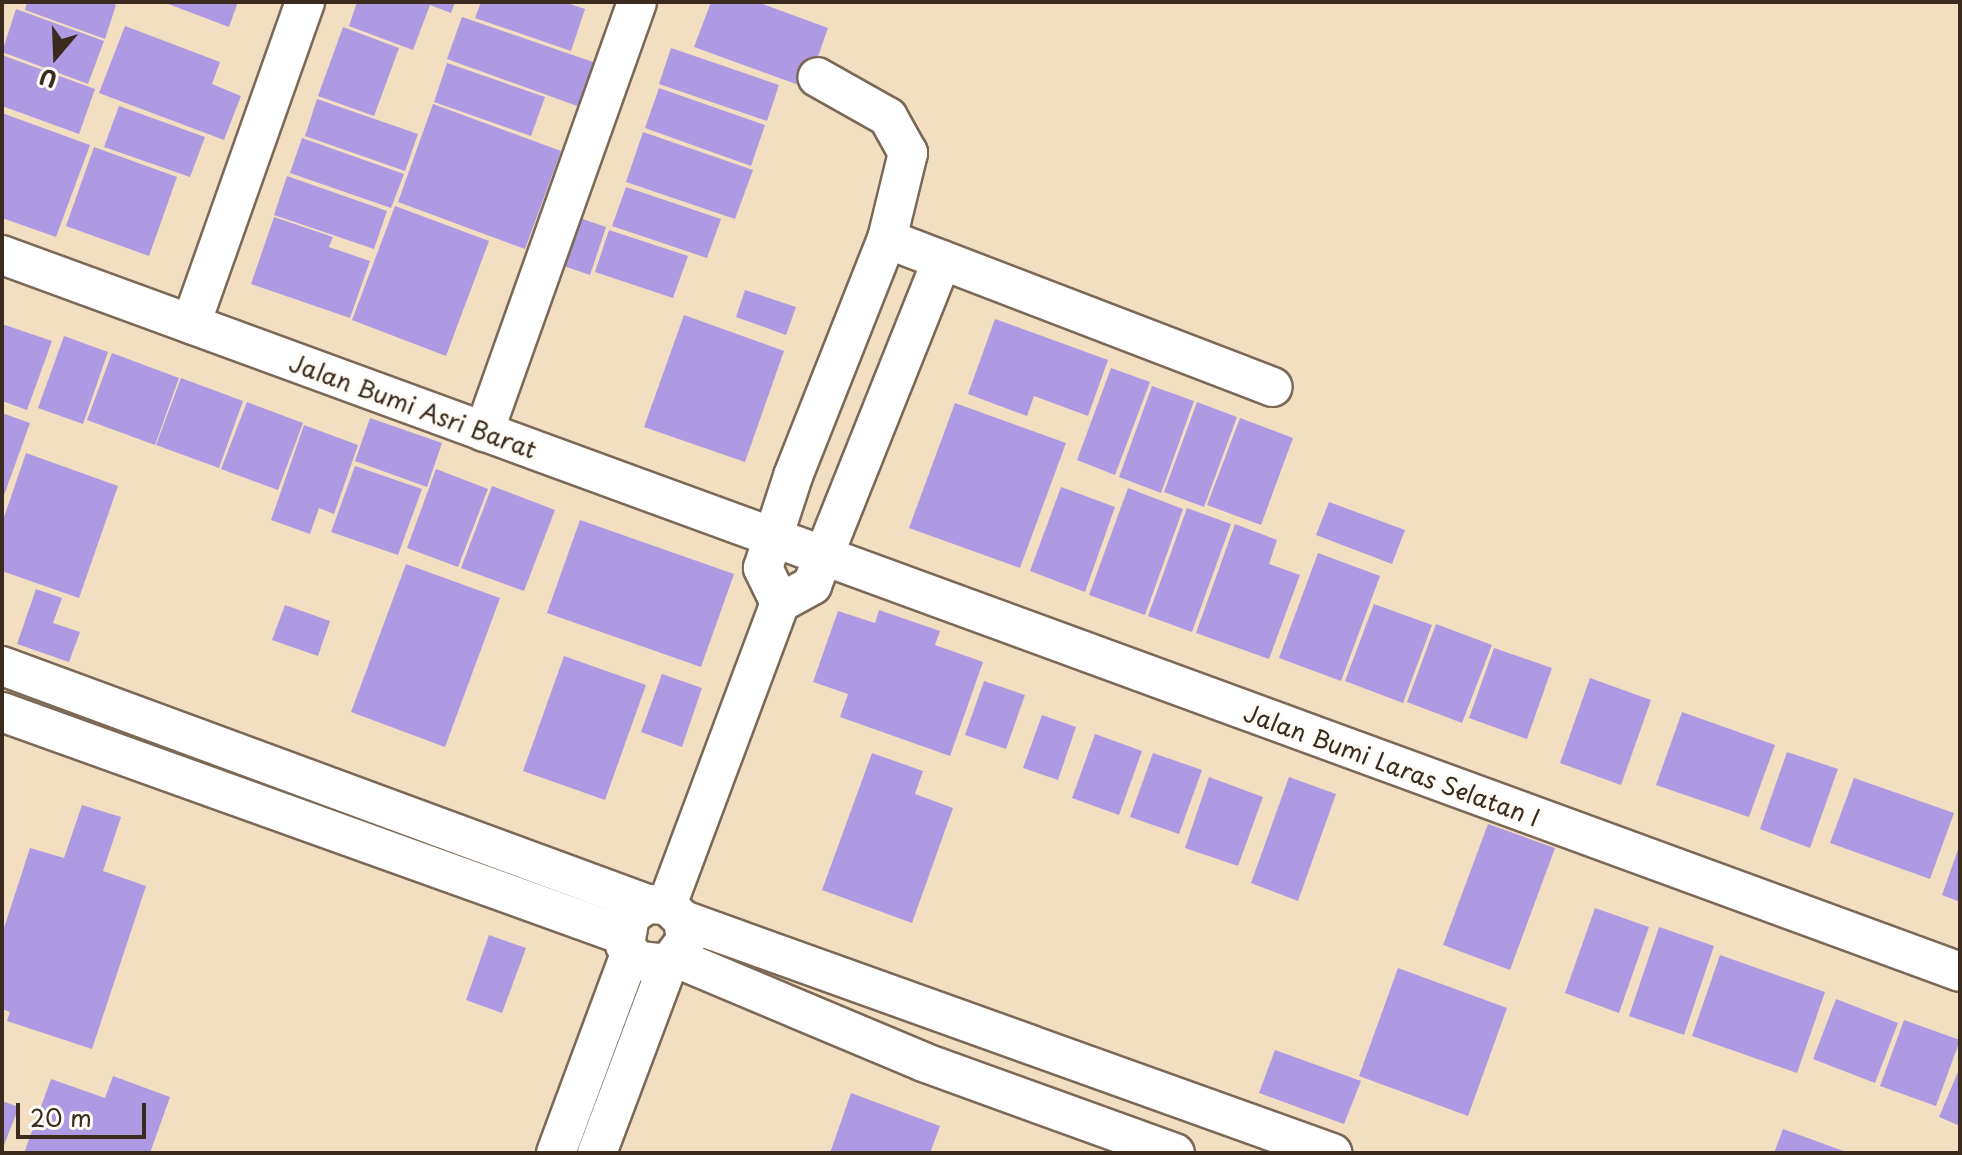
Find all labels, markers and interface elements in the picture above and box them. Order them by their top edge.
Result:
north arrow [16,16,96,96]
text: U [35,61,61,97]
street label: Jalan Bumi Asri Barat [286,348,540,464]
street label: Jalan Bumi Laras Selatan I [1240,698,1544,832]
scale bar [20,1087,150,1137]
text: 20 m [30,1099,92,1135]

